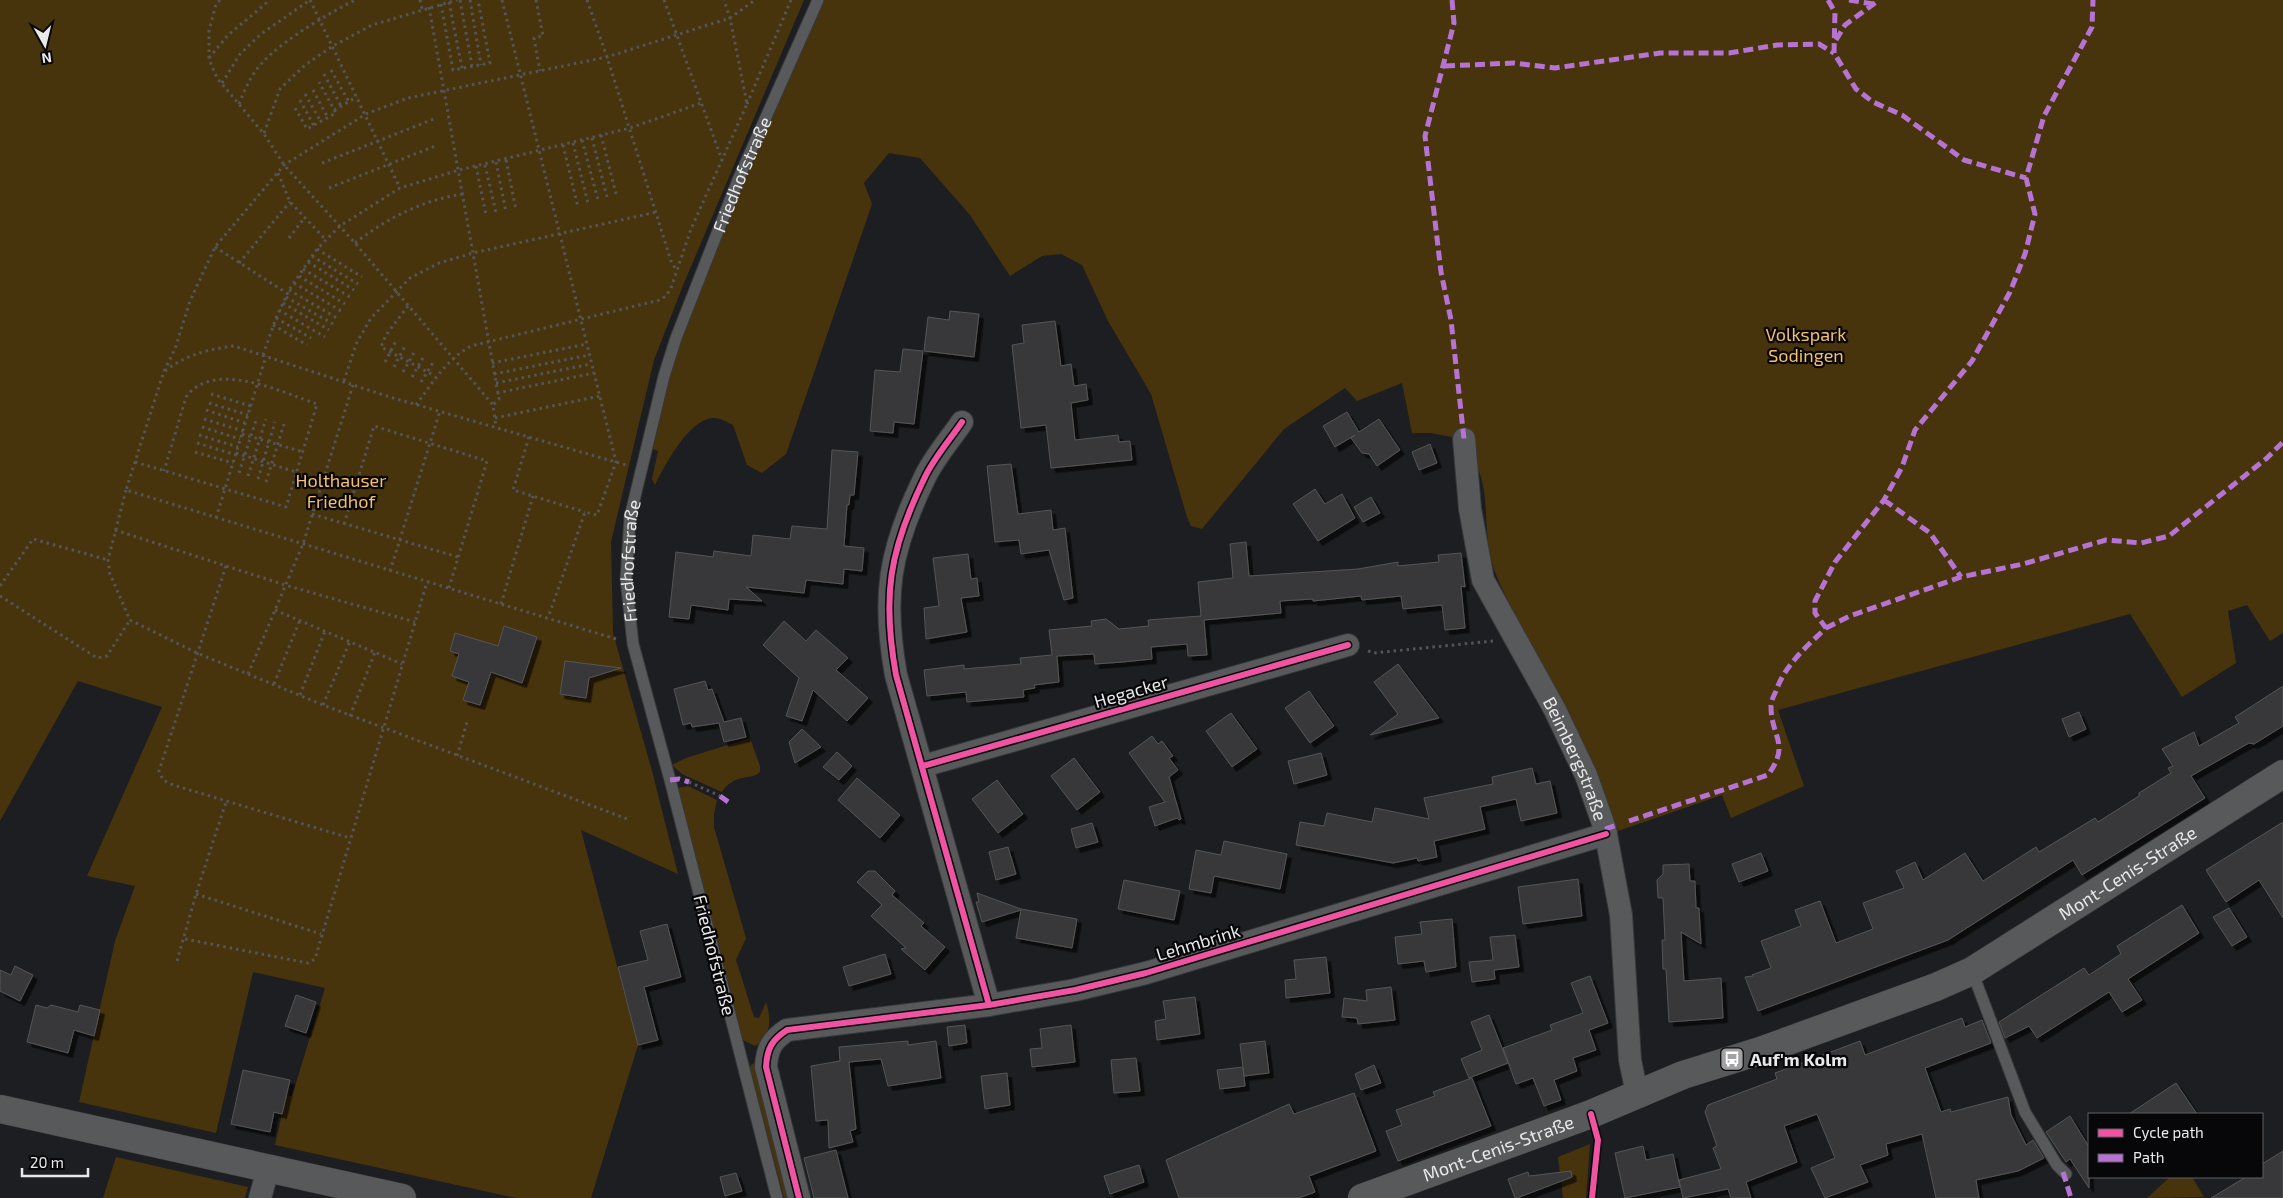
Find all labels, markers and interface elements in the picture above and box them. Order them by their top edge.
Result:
north arrow [20,20,70,70]
text: N [41,49,53,67]
street label: Friedhofstraße [708,113,776,236]
park label: Volkspark Sodingen [1766,323,1846,366]
park label: Holthauser Friedhof [296,469,386,512]
street label: Friedhofstraße [615,497,645,624]
street label: Hegacker [1091,670,1171,712]
street label: Beimbergstraße [1539,693,1612,823]
street label: Mont-Cenis-Straße [2054,821,2200,924]
street label: Friedhofstraße [689,892,741,1018]
street label: Lehmbrink [1153,919,1243,965]
bus stop icon: Auf'm Kolm [1719,1046,1745,1072]
place label: Auf'm Kolm [1750,1048,1847,1070]
street label: Mont-Cenis-Straße [1420,1110,1577,1186]
legend [2088,1113,2263,1178]
text: Cycle path [2133,1123,2204,1141]
scale bar [22,1146,89,1178]
text: Path [2133,1148,2164,1166]
text: 20 m [30,1153,64,1171]

